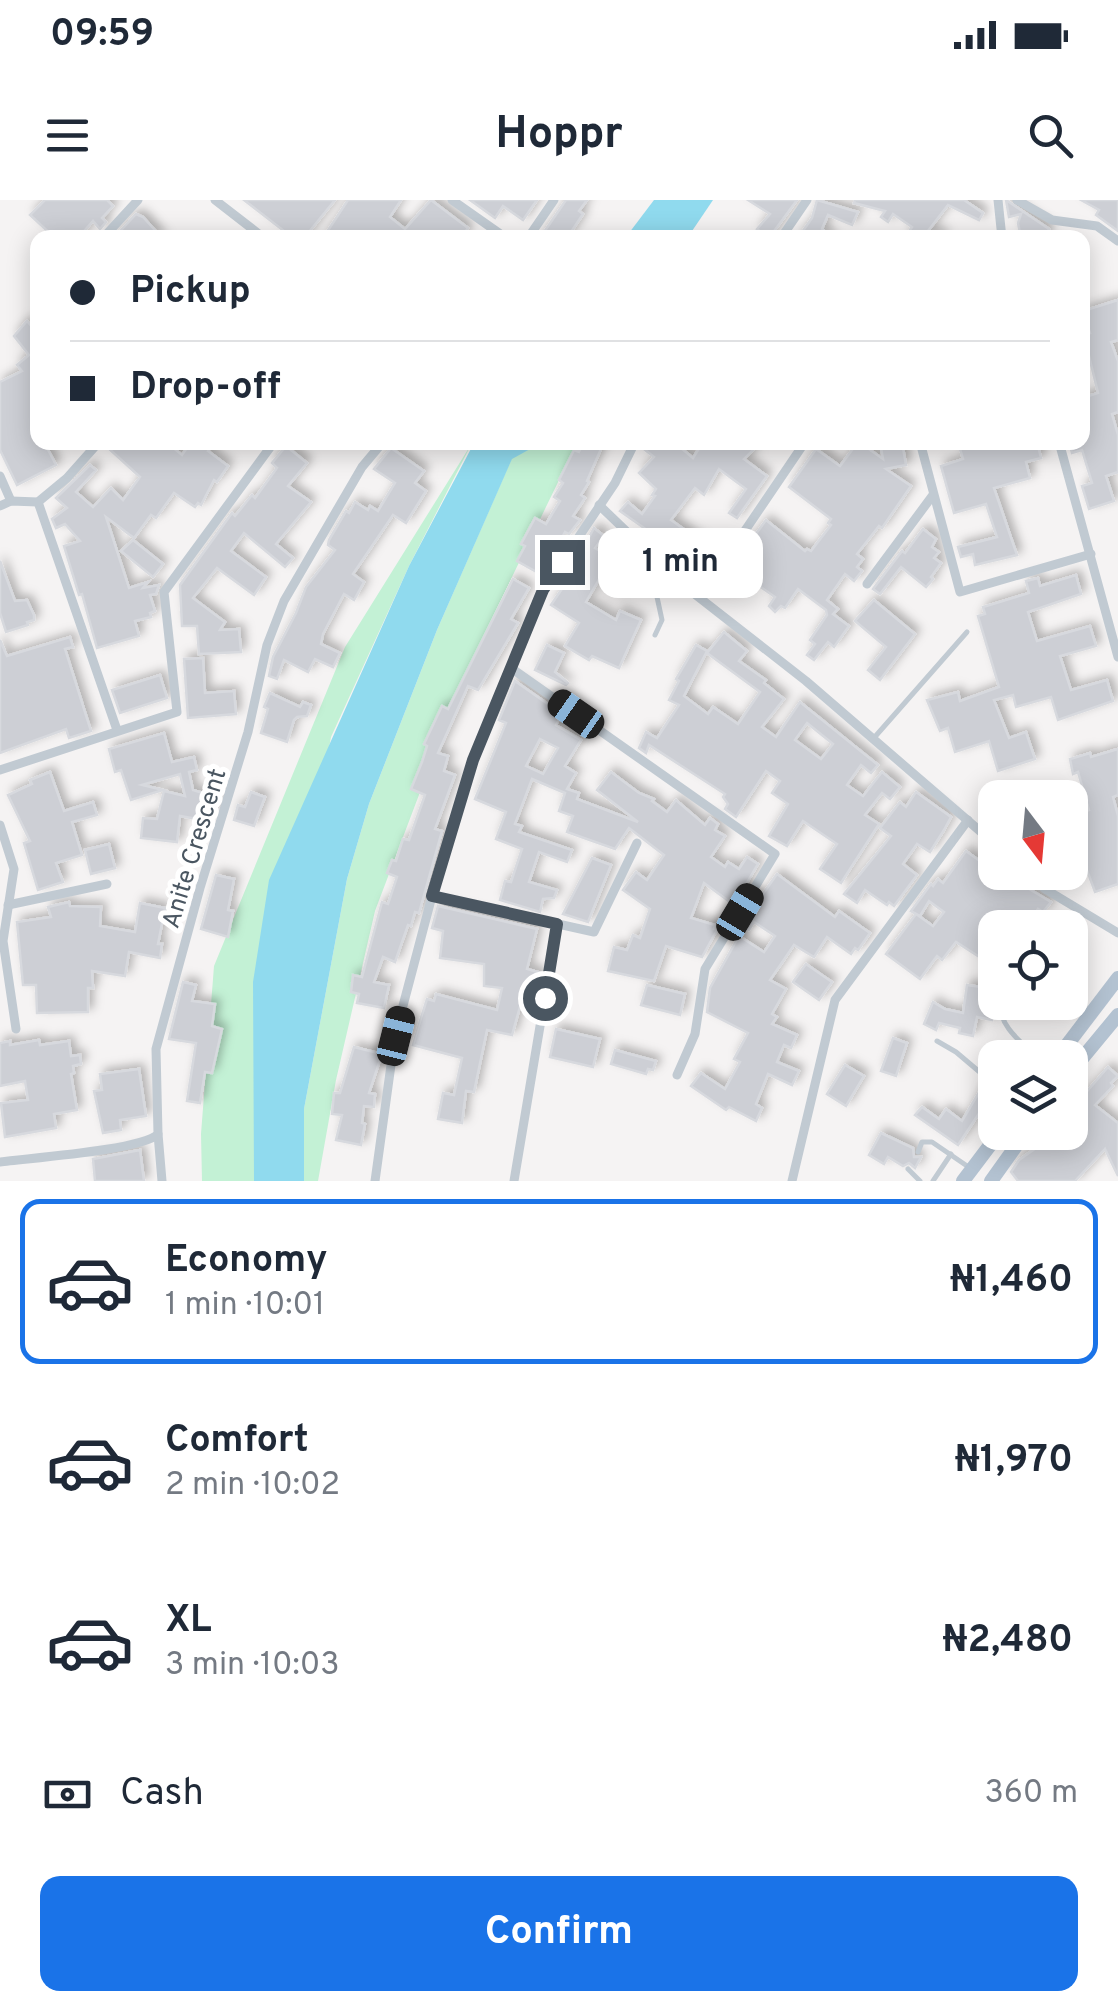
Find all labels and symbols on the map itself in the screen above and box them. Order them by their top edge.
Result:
callout: 1 min [597,527,762,597]
route end [540,540,585,585]
car [543,685,609,743]
street label: Anite Crescent [156,765,235,933]
north arrow [978,780,1088,890]
car [712,879,768,945]
route start [523,976,568,1021]
car [374,1003,418,1069]

